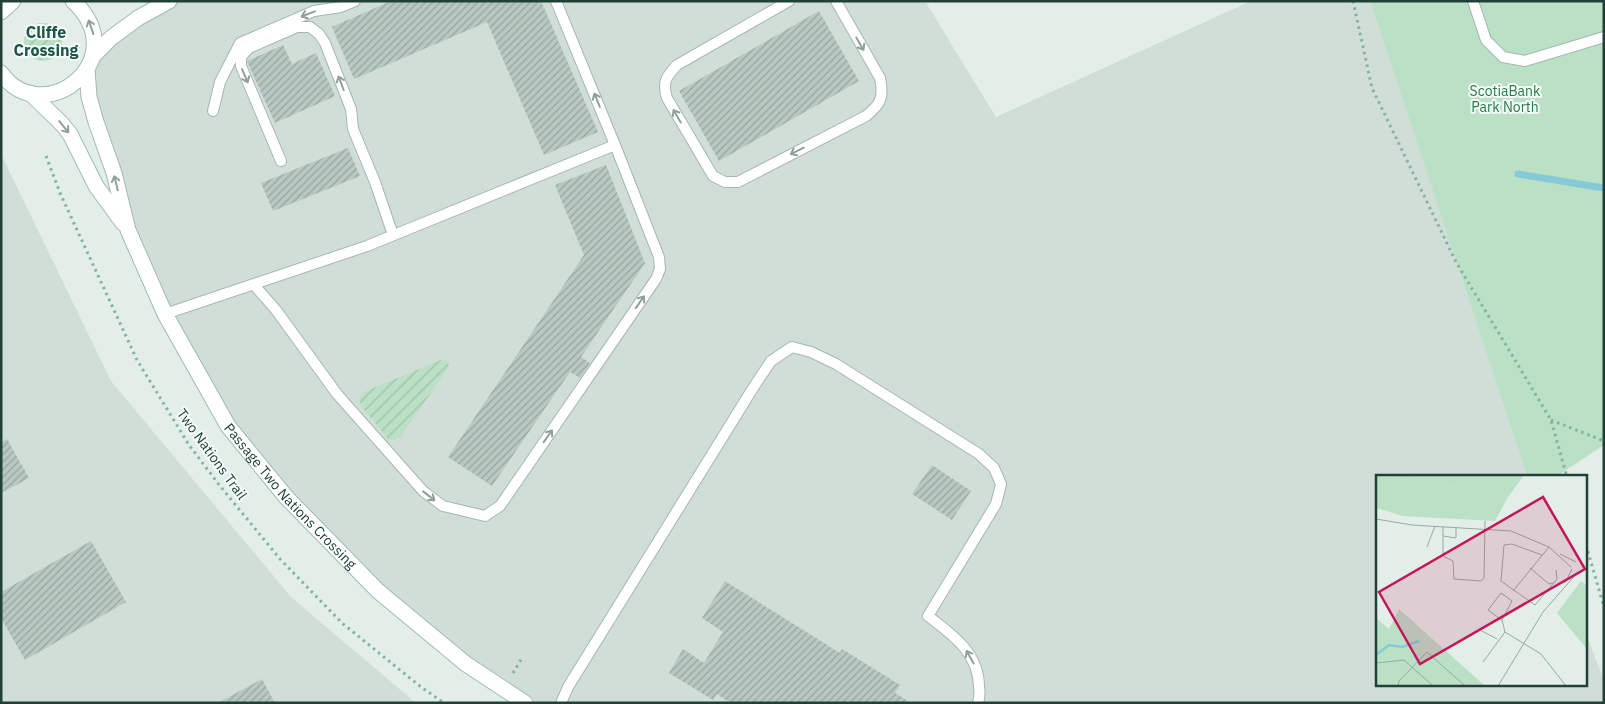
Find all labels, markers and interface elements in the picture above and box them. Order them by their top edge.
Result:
one-way arrow [301,10,316,19]
one-way arrow [86,20,95,36]
district label: Cliffe Crossing [14,22,79,60]
one-way arrow [856,36,866,50]
one-way arrow [241,68,251,83]
one-way arrow [335,76,345,91]
park label: ScotiaBank Park North [1470,82,1541,116]
one-way arrow [592,93,601,108]
one-way arrow [671,109,681,123]
one-way arrow [59,120,70,133]
one-way arrow [789,146,804,156]
one-way arrow [111,175,120,191]
one-way arrow [635,296,645,310]
street label: Two Nations Trail [173,405,251,503]
street label: Passage Two Nations Crossing [220,419,361,573]
one-way arrow [543,430,553,444]
inset map [1376,475,1588,686]
one-way arrow [423,490,436,501]
one-way arrow [965,649,975,664]

